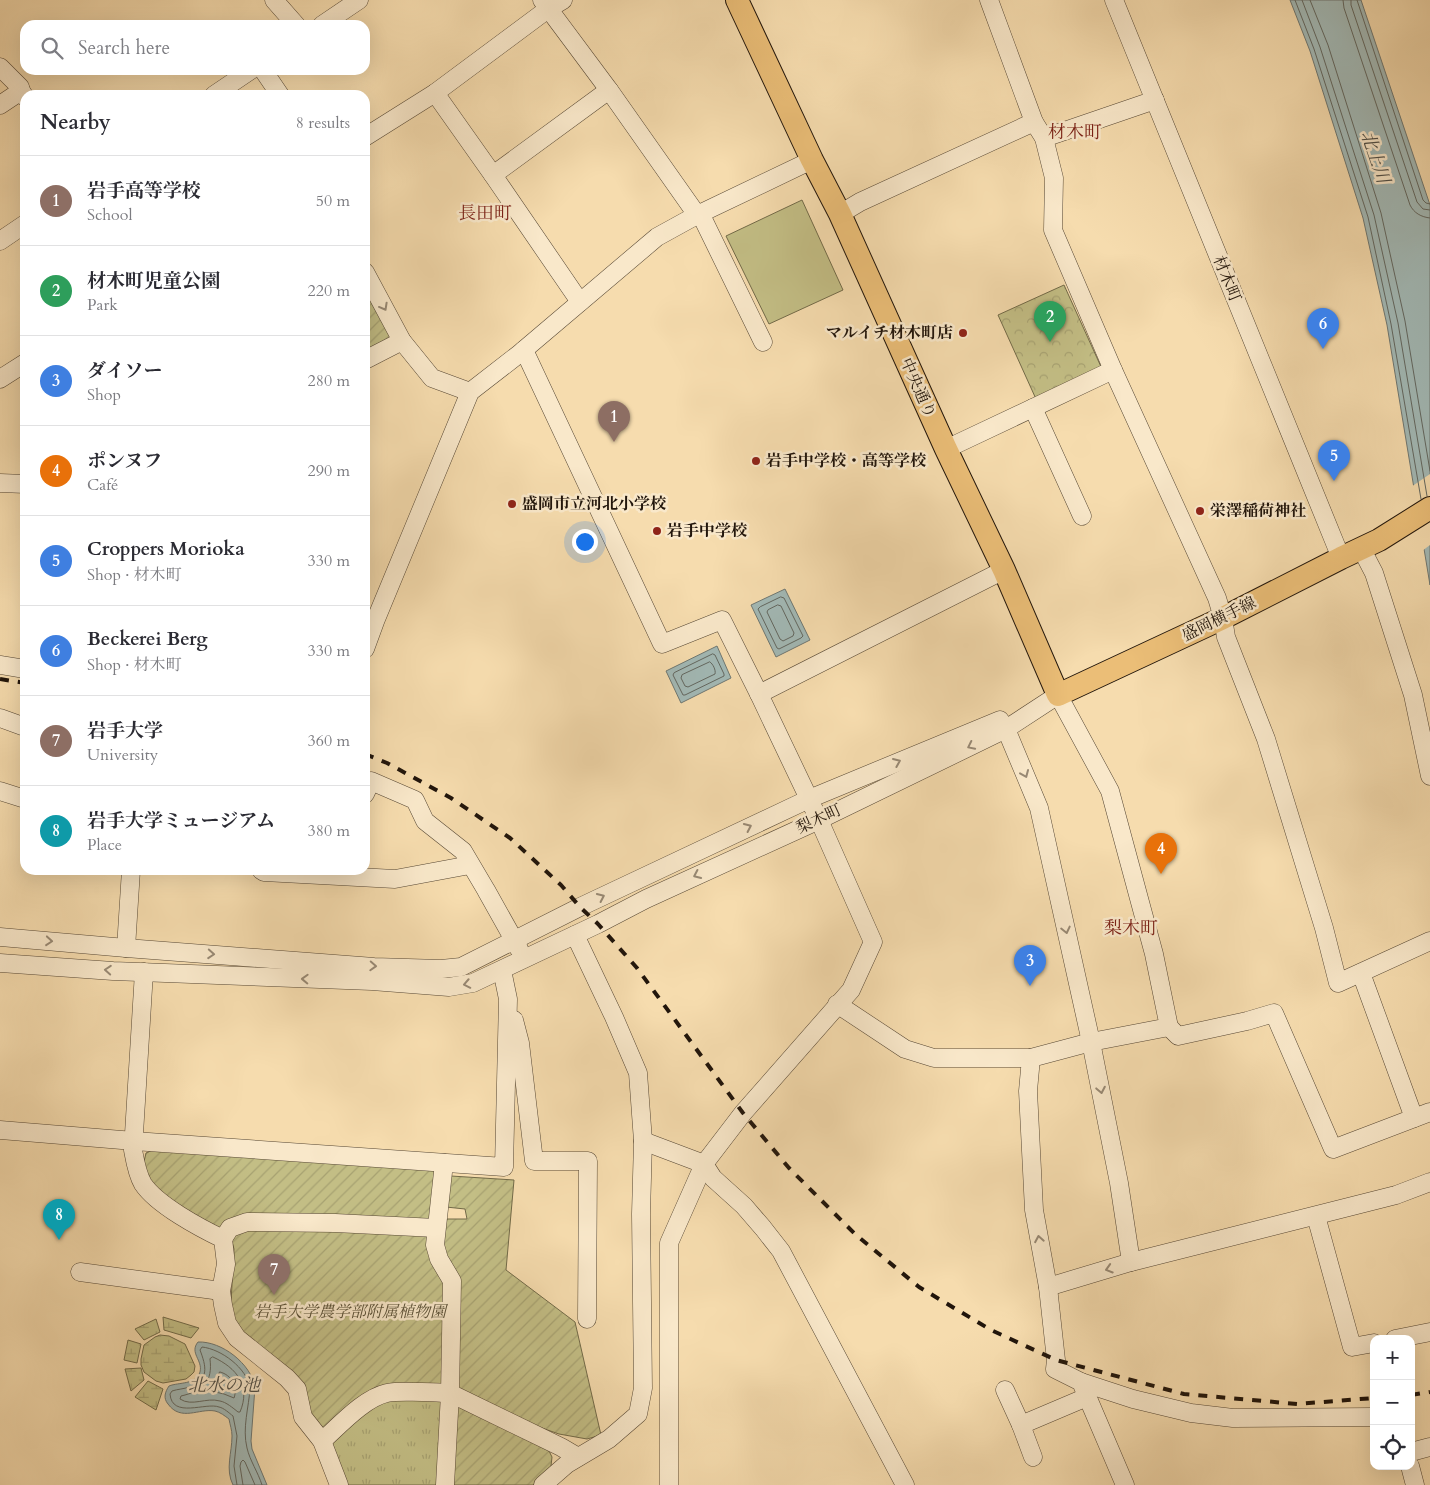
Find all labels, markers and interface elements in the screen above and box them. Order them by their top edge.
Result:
search box [20,20,370,75]
icon: search [38,34,66,62]
text: Search here [78,35,170,61]
text: Nearby [40,108,111,137]
text: 8 results [296,112,350,134]
district label: 材木町 [1048,120,1102,145]
water label: 北上川 [1354,127,1396,188]
text: 岩手高等学校 [87,178,201,204]
text: 1 [52,190,60,212]
text: 50 m [316,190,350,212]
district label: 長田町 [458,201,512,226]
text: School [87,204,132,226]
street label: 材木町 [1208,253,1246,305]
text: 材木町児童公園 [87,268,220,294]
text: 2 [52,280,60,302]
text: 220 m [308,280,350,302]
text: Park [87,294,118,316]
one-way arrow [378,301,388,310]
pin: 2 [1034,301,1066,342]
pin: 6 [1307,308,1339,349]
place label: マルイチ材木町店 [826,322,953,344]
marker: マルイチ材木町店 [957,327,969,339]
street label: 中央通り [895,354,941,422]
text: ダイソー [87,358,163,384]
text: 3 [52,370,60,392]
text: 280 m [308,370,350,392]
text: Shop [87,384,121,406]
pin: 1 [598,401,630,442]
pin: 5 [1318,440,1350,481]
text: ポンヌフ [87,448,162,474]
place label: 岩手中学校・高等学校 [766,450,927,472]
marker: 岩手中学校・高等学校 [750,455,762,467]
text: 4 [52,460,60,482]
text: 290 m [308,460,350,482]
text: Café [87,474,118,496]
place label: 盛岡市立河北小学校 [522,493,667,515]
marker: 盛岡市立河北小学校 [506,498,518,510]
place label: 栄澤稲荷神社 [1210,500,1306,522]
marker: 栄澤稲荷神社 [1194,505,1206,517]
place label: 岩手中学校 [667,520,748,542]
marker: 岩手中学校 [651,525,663,537]
your location [572,529,598,555]
text: Croppers Morioka [87,536,245,562]
text: 5 [52,550,60,572]
text: 330 m [308,550,350,572]
text: Shop · 材木町 [87,564,182,586]
street label: 盛岡横手線 [1178,592,1260,646]
text: Beckerei Berg [87,626,208,652]
text: 6 [52,640,60,662]
text: 330 m [308,640,350,662]
text: Shop · 材木町 [87,654,182,676]
text: 岩手大学 [87,718,163,744]
text: 7 [52,730,60,752]
text: 360 m [308,730,350,752]
one-way arrow [967,740,976,750]
text: University [87,744,158,766]
one-way arrow [892,758,901,769]
one-way arrow [1018,769,1029,778]
street label: 梨木町 [793,799,845,839]
text: 岩手大学ミュージアム [87,808,275,834]
text: 8 [52,820,60,842]
text: 380 m [308,820,350,842]
one-way arrow [743,823,752,834]
pin: 4 [1145,833,1177,874]
text: Place [87,834,122,856]
one-way arrow [693,869,702,880]
one-way arrow [596,892,605,903]
district label: 梨木町 [1104,916,1158,941]
one-way arrow [1060,926,1071,935]
one-way arrow [45,935,53,946]
pin: 3 [1014,945,1046,986]
one-way arrow [207,948,215,959]
one-way arrow [369,961,377,972]
one-way arrow [104,965,112,976]
one-way arrow [301,973,309,984]
one-way arrow [463,978,472,988]
one-way arrow [1095,1085,1106,1094]
pin: 8 [43,1199,75,1240]
one-way arrow [1035,1235,1045,1244]
pin: 7 [258,1254,290,1295]
one-way arrow [1106,1263,1114,1273]
park label: 岩手大学農学部附属植物園 [254,1301,449,1323]
map controls [1370,1335,1415,1470]
button: + [1370,1335,1415,1380]
water label: 北水の池 [188,1373,262,1398]
button: − [1370,1380,1415,1425]
button: locate [1370,1425,1415,1470]

